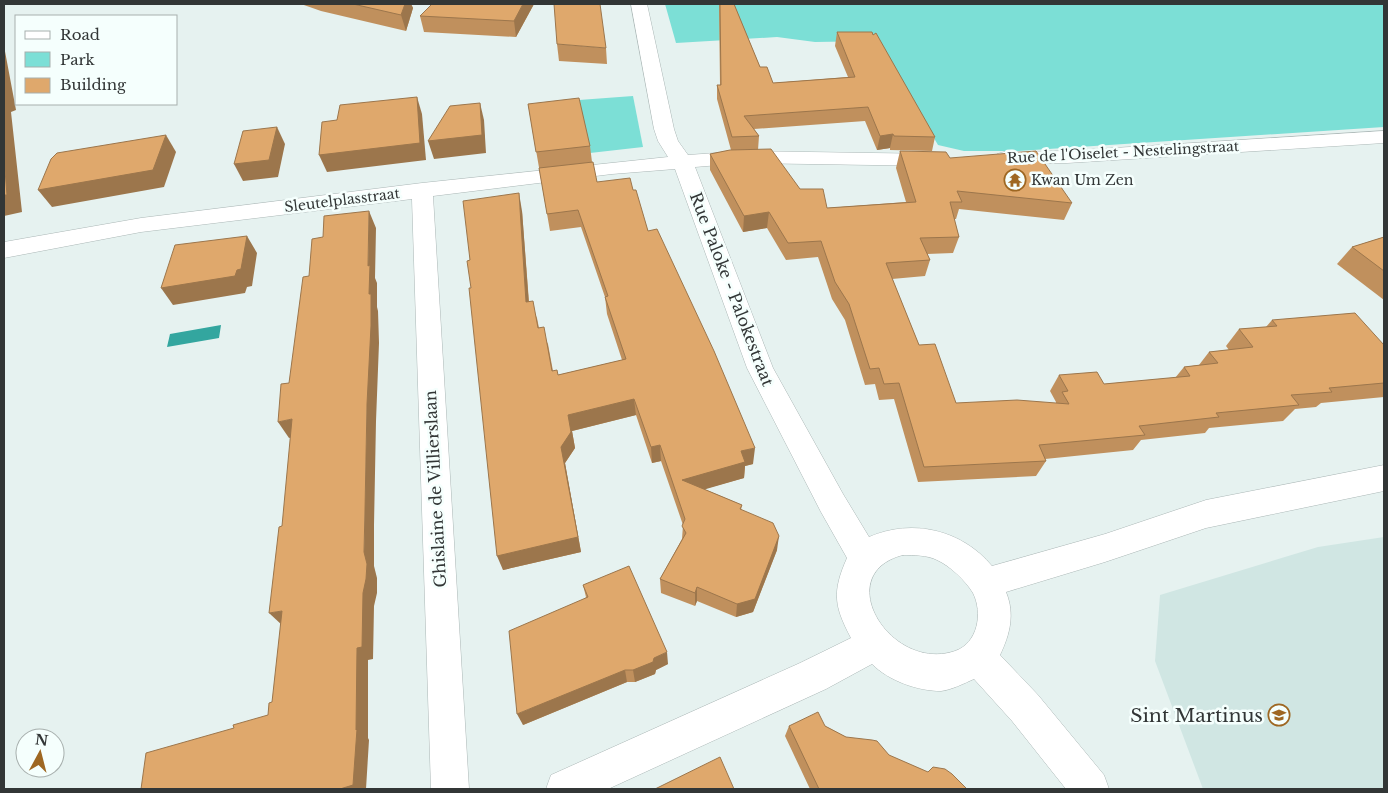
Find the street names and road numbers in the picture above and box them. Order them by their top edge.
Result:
street label: Rue de l'Oiselet - Nestelingstraat [1006,137,1240,167]
street label: Sleutelplasstraat [283,184,401,216]
street label: Rue Paloke - Palokestraat [686,189,778,389]
street label: Ghislaine de Villierslaan [420,390,450,588]

